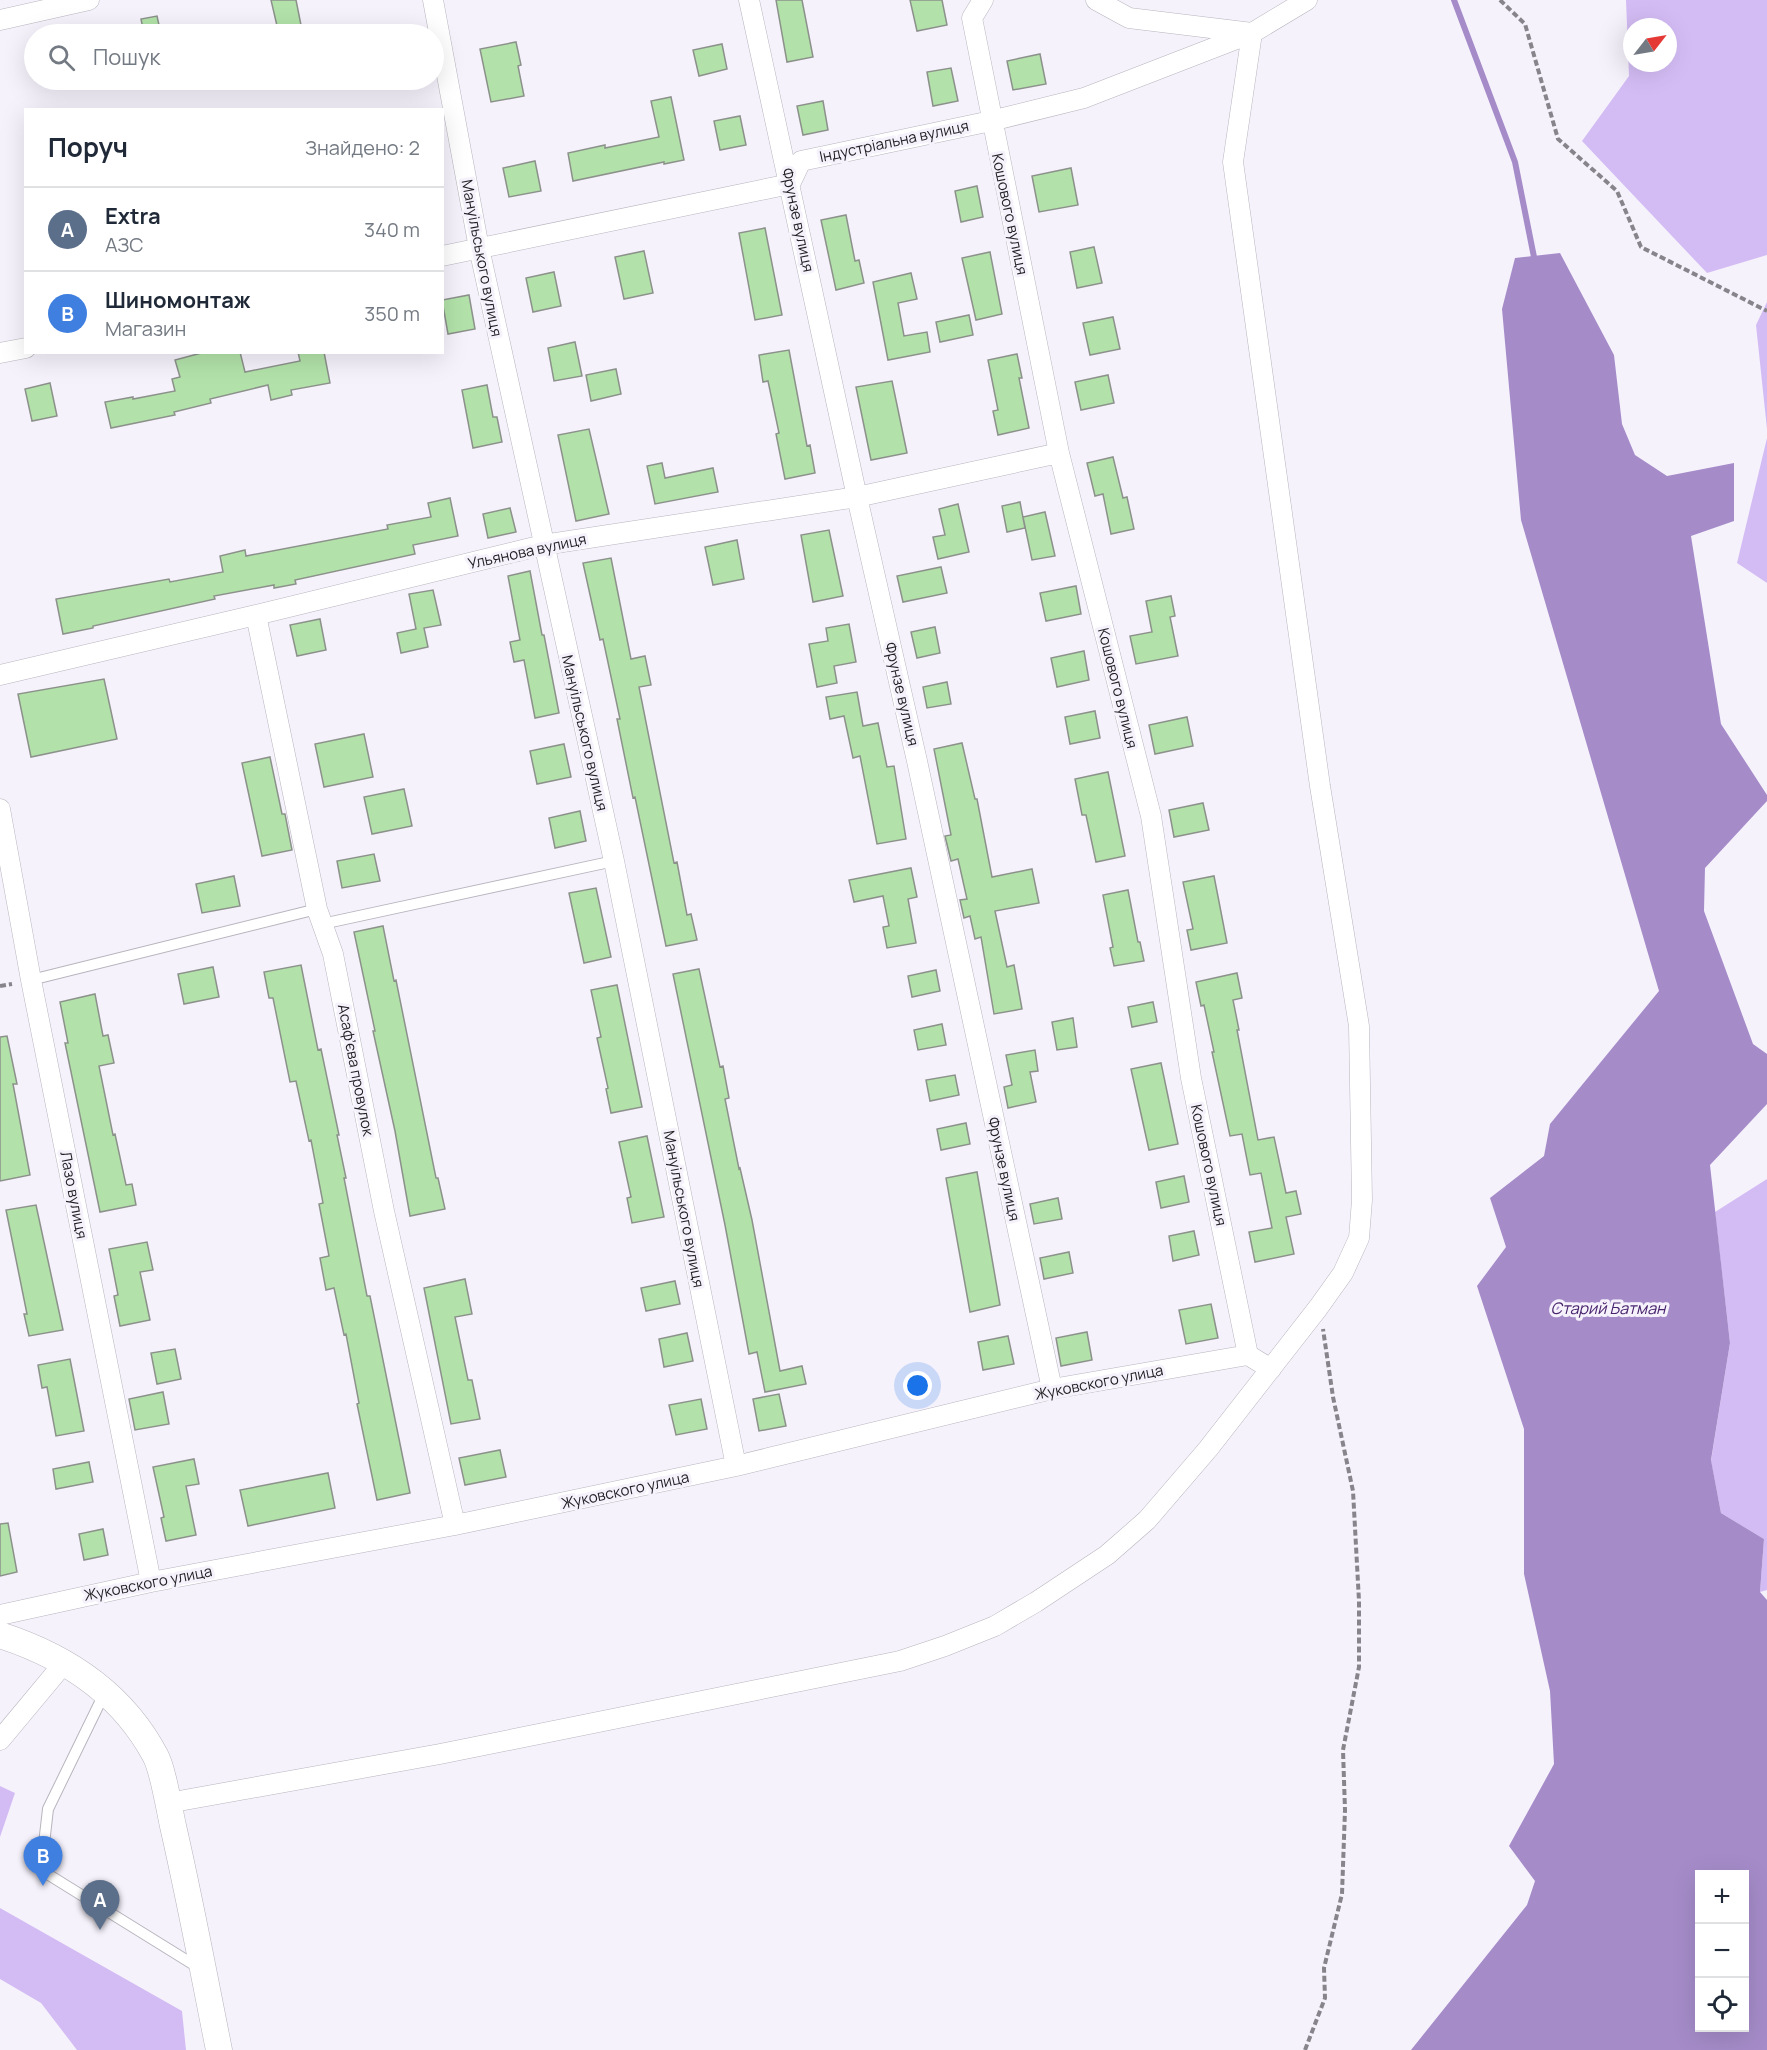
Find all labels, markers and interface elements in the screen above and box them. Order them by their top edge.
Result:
north arrow [1623,18,1677,72]
search box [24,24,444,90]
icon: search [45,41,78,74]
text: Пошук [93,42,160,72]
street label: Індустріальна вулиця [817,115,971,167]
text: Поруч [48,129,128,165]
text: Знайдено: 2 [305,134,420,161]
street label: Кошового вулиця [987,151,1033,277]
street label: Фрунзе вулиця [777,166,819,274]
street label: Мануільського вулиця [456,178,508,338]
text: Extra [105,201,161,231]
text: A [61,216,74,243]
text: 340 m [364,216,420,243]
text: АЗС [105,231,144,258]
text: Шиномонтаж [105,285,251,315]
text: B [61,300,74,327]
text: 350 m [364,300,420,327]
text: Магазин [105,315,186,342]
street label: Ульянова вулиця [466,528,588,574]
street label: Кошового вулиця [1093,626,1143,750]
street label: Фрунзе вулиця [880,640,924,748]
street label: Мануільського вулиця [557,653,613,813]
street label: Асаф’єва провулок [333,1002,379,1138]
street label: Кошового вулиця [1186,1102,1232,1228]
street label: Фрунзе вулиця [983,1115,1025,1223]
street label: Мануільського вулиця [658,1129,710,1289]
street label: Лазо вулиця [55,1149,93,1241]
water label: Старий Батман [1550,1297,1667,1319]
street label: Жуковского улица [1033,1359,1165,1405]
your location [903,1371,932,1400]
street label: Жуковского улица [559,1466,691,1514]
street label: Жуковского улица [82,1560,214,1606]
pin: B [24,1836,63,1886]
map controls [1695,1870,1749,2032]
button: + [1695,1870,1749,1924]
pin: A [80,1880,120,1930]
button: − [1695,1924,1749,1978]
button: locate [1695,1978,1749,2032]

